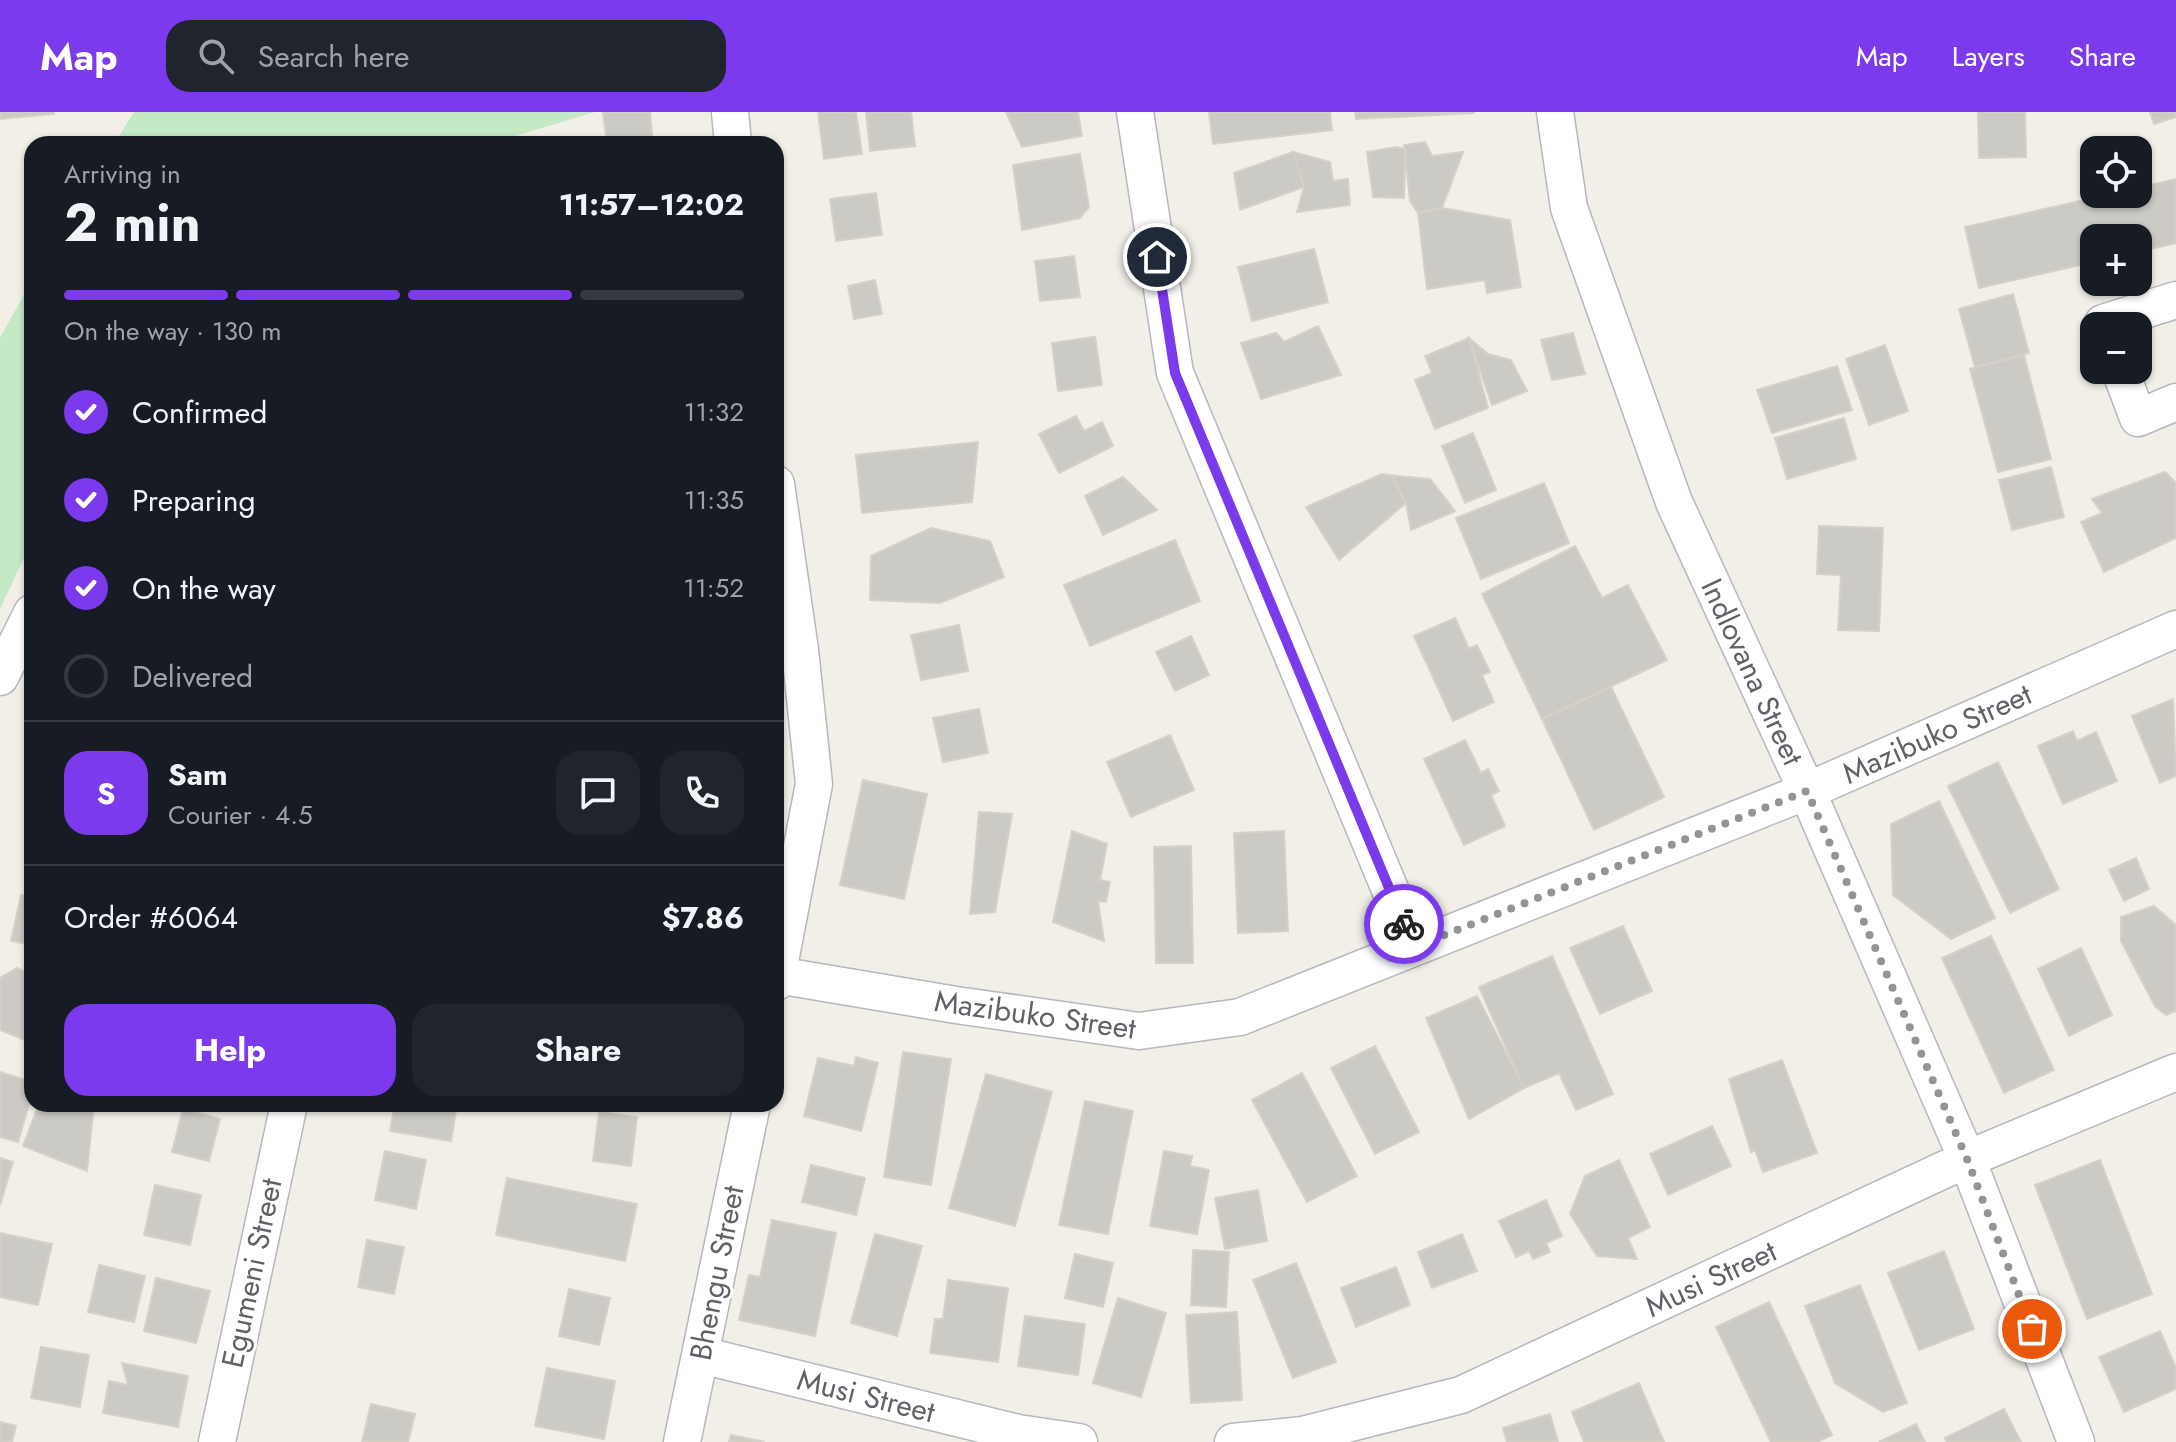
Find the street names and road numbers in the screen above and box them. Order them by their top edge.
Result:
street label: Indlovana Street [1690,571,1815,773]
street label: Mazibuko Street [1835,672,2039,794]
street label: Mazibuko Street [932,979,1139,1050]
street label: Egumeni Street [210,1174,293,1371]
street label: Bhengu Street [679,1181,755,1364]
street label: Musi Street [1638,1229,1784,1328]
street label: Musi Street [793,1358,940,1434]

